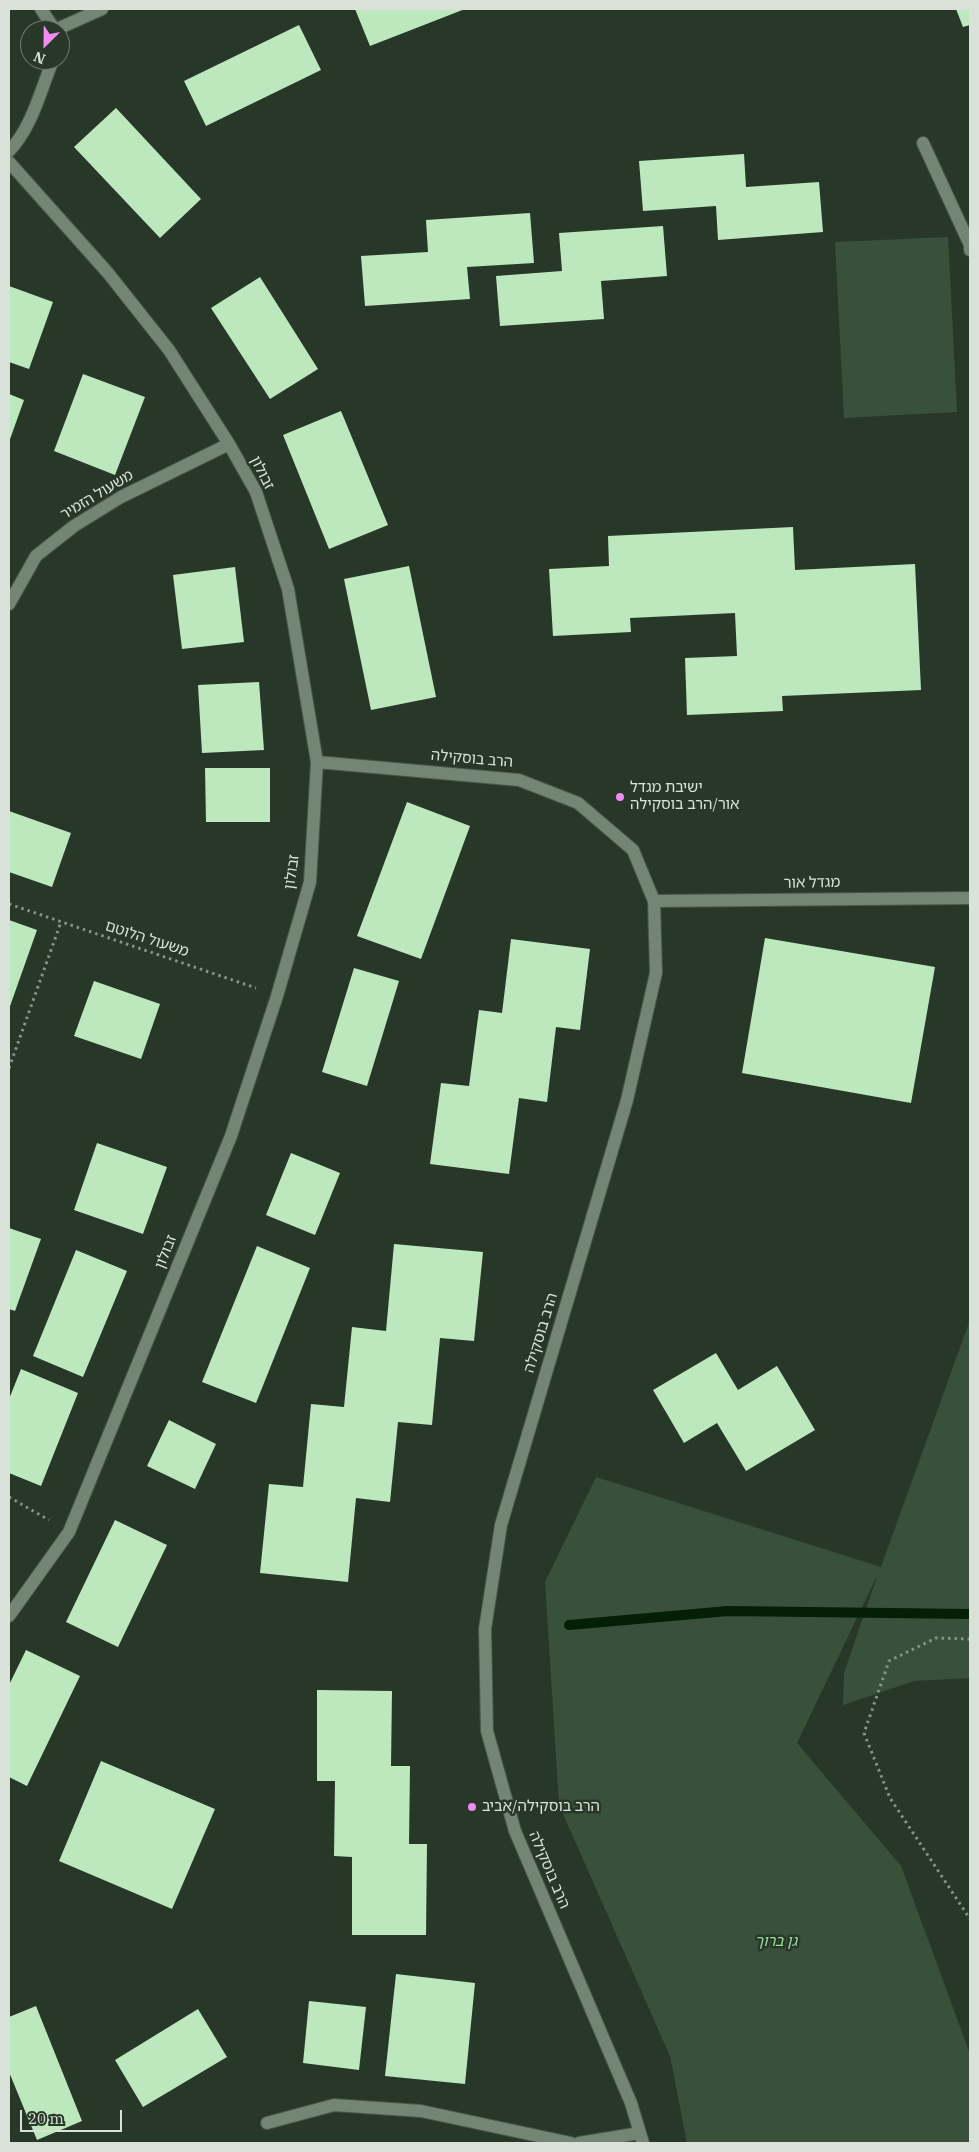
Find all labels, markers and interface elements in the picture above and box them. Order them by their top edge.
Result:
north arrow [20,20,70,70]
text: N [31,47,48,68]
street label: זבולון [246,453,278,493]
street label: משעול הזמיר [57,466,137,524]
street label: הרב בוסקילה [430,746,514,772]
place label: ישיבת מגדל אור/הרב בוסקילה [630,779,740,814]
marker: ישיבת מגדל אור/הרב בוסקילה [614,791,626,803]
street label: זבולון [281,853,303,891]
street label: מגדל אור [784,874,840,892]
street label: משעול הלוטם [103,917,191,961]
street label: זבולון [151,1232,181,1272]
street label: הרב בוסקילה [520,1291,562,1375]
place label: הרב בוסקילה/אביב [482,1798,600,1816]
marker: הרב בוסקילה/אביב [466,1801,478,1813]
street label: הרב בוסקילה [525,1829,573,1911]
park label: גן ברוך [755,1933,797,1951]
scale bar [22,2100,125,2132]
text: 20 m [28,2109,64,2128]

